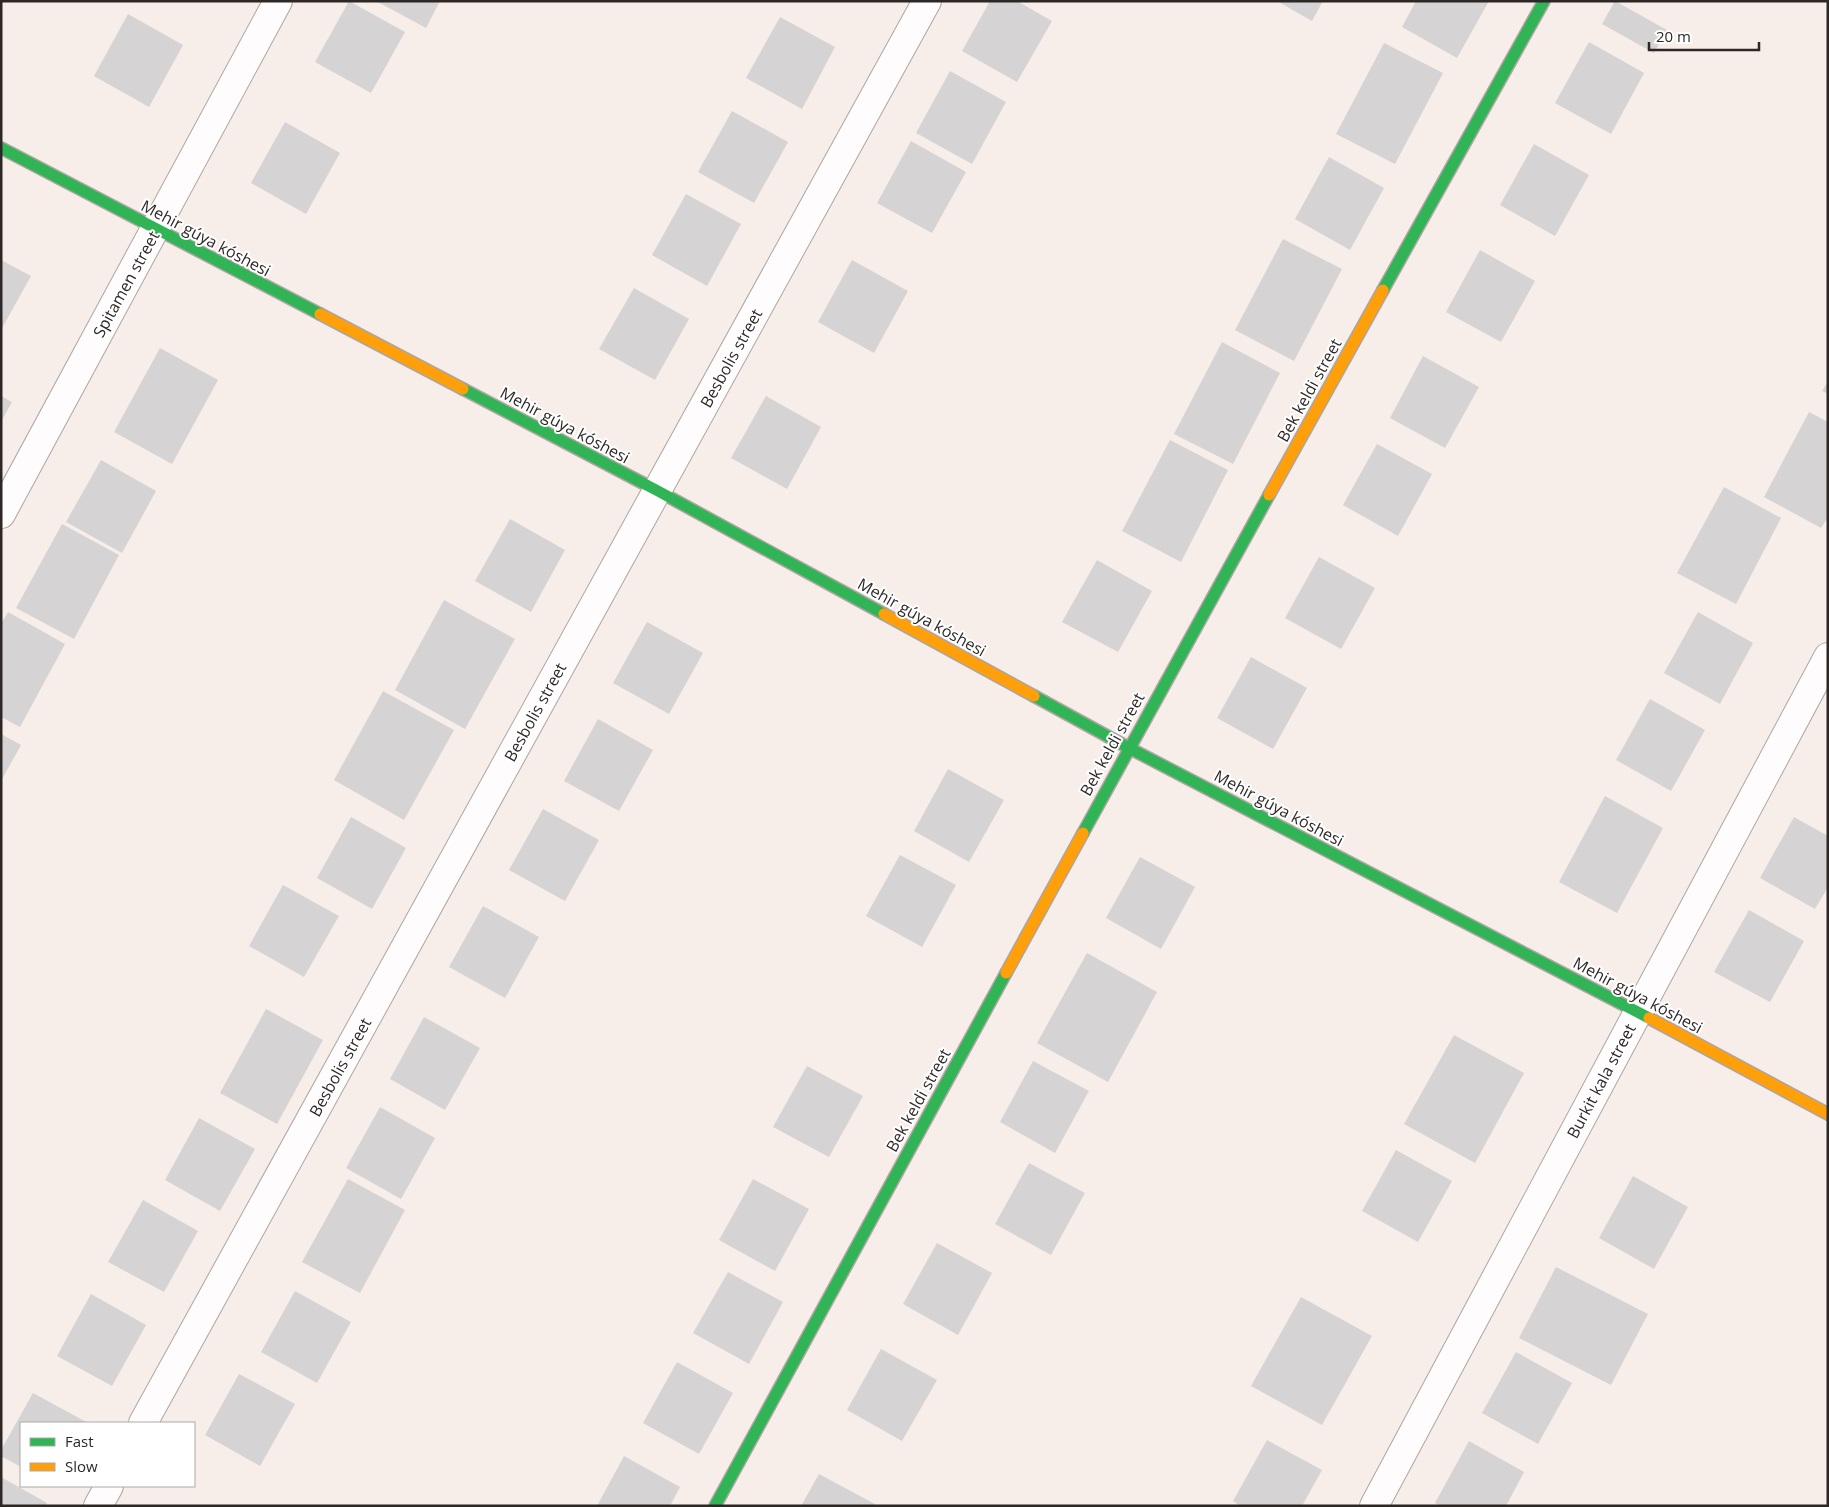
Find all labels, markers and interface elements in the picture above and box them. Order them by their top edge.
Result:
scale bar [1649,20,1759,52]
text: 20 m [1656,26,1691,46]
street label: Mehir gúyа kóshesi [137,195,275,281]
street label: Spitamen street [88,227,164,341]
street label: Besbolis street [695,304,767,411]
street label: Bek keldi street [1272,334,1347,446]
street label: Mehir gúyа kóshesi [496,382,634,468]
street label: Mehir gúyа kóshesi [854,573,990,661]
street label: Besbolis street [499,658,571,765]
street label: Bek keldi street [1075,688,1150,800]
street label: Mehir gúyа kóshesi [1210,765,1348,851]
street label: Mehir gúyа kóshesi [1569,952,1707,1038]
street label: Besbolis street [304,1013,376,1120]
street label: Burkit kala street [1561,1020,1641,1142]
street label: Bek keldi street [881,1044,956,1156]
legend [20,1422,195,1487]
text: Fast [65,1431,94,1451]
text: Slow [65,1456,98,1476]

